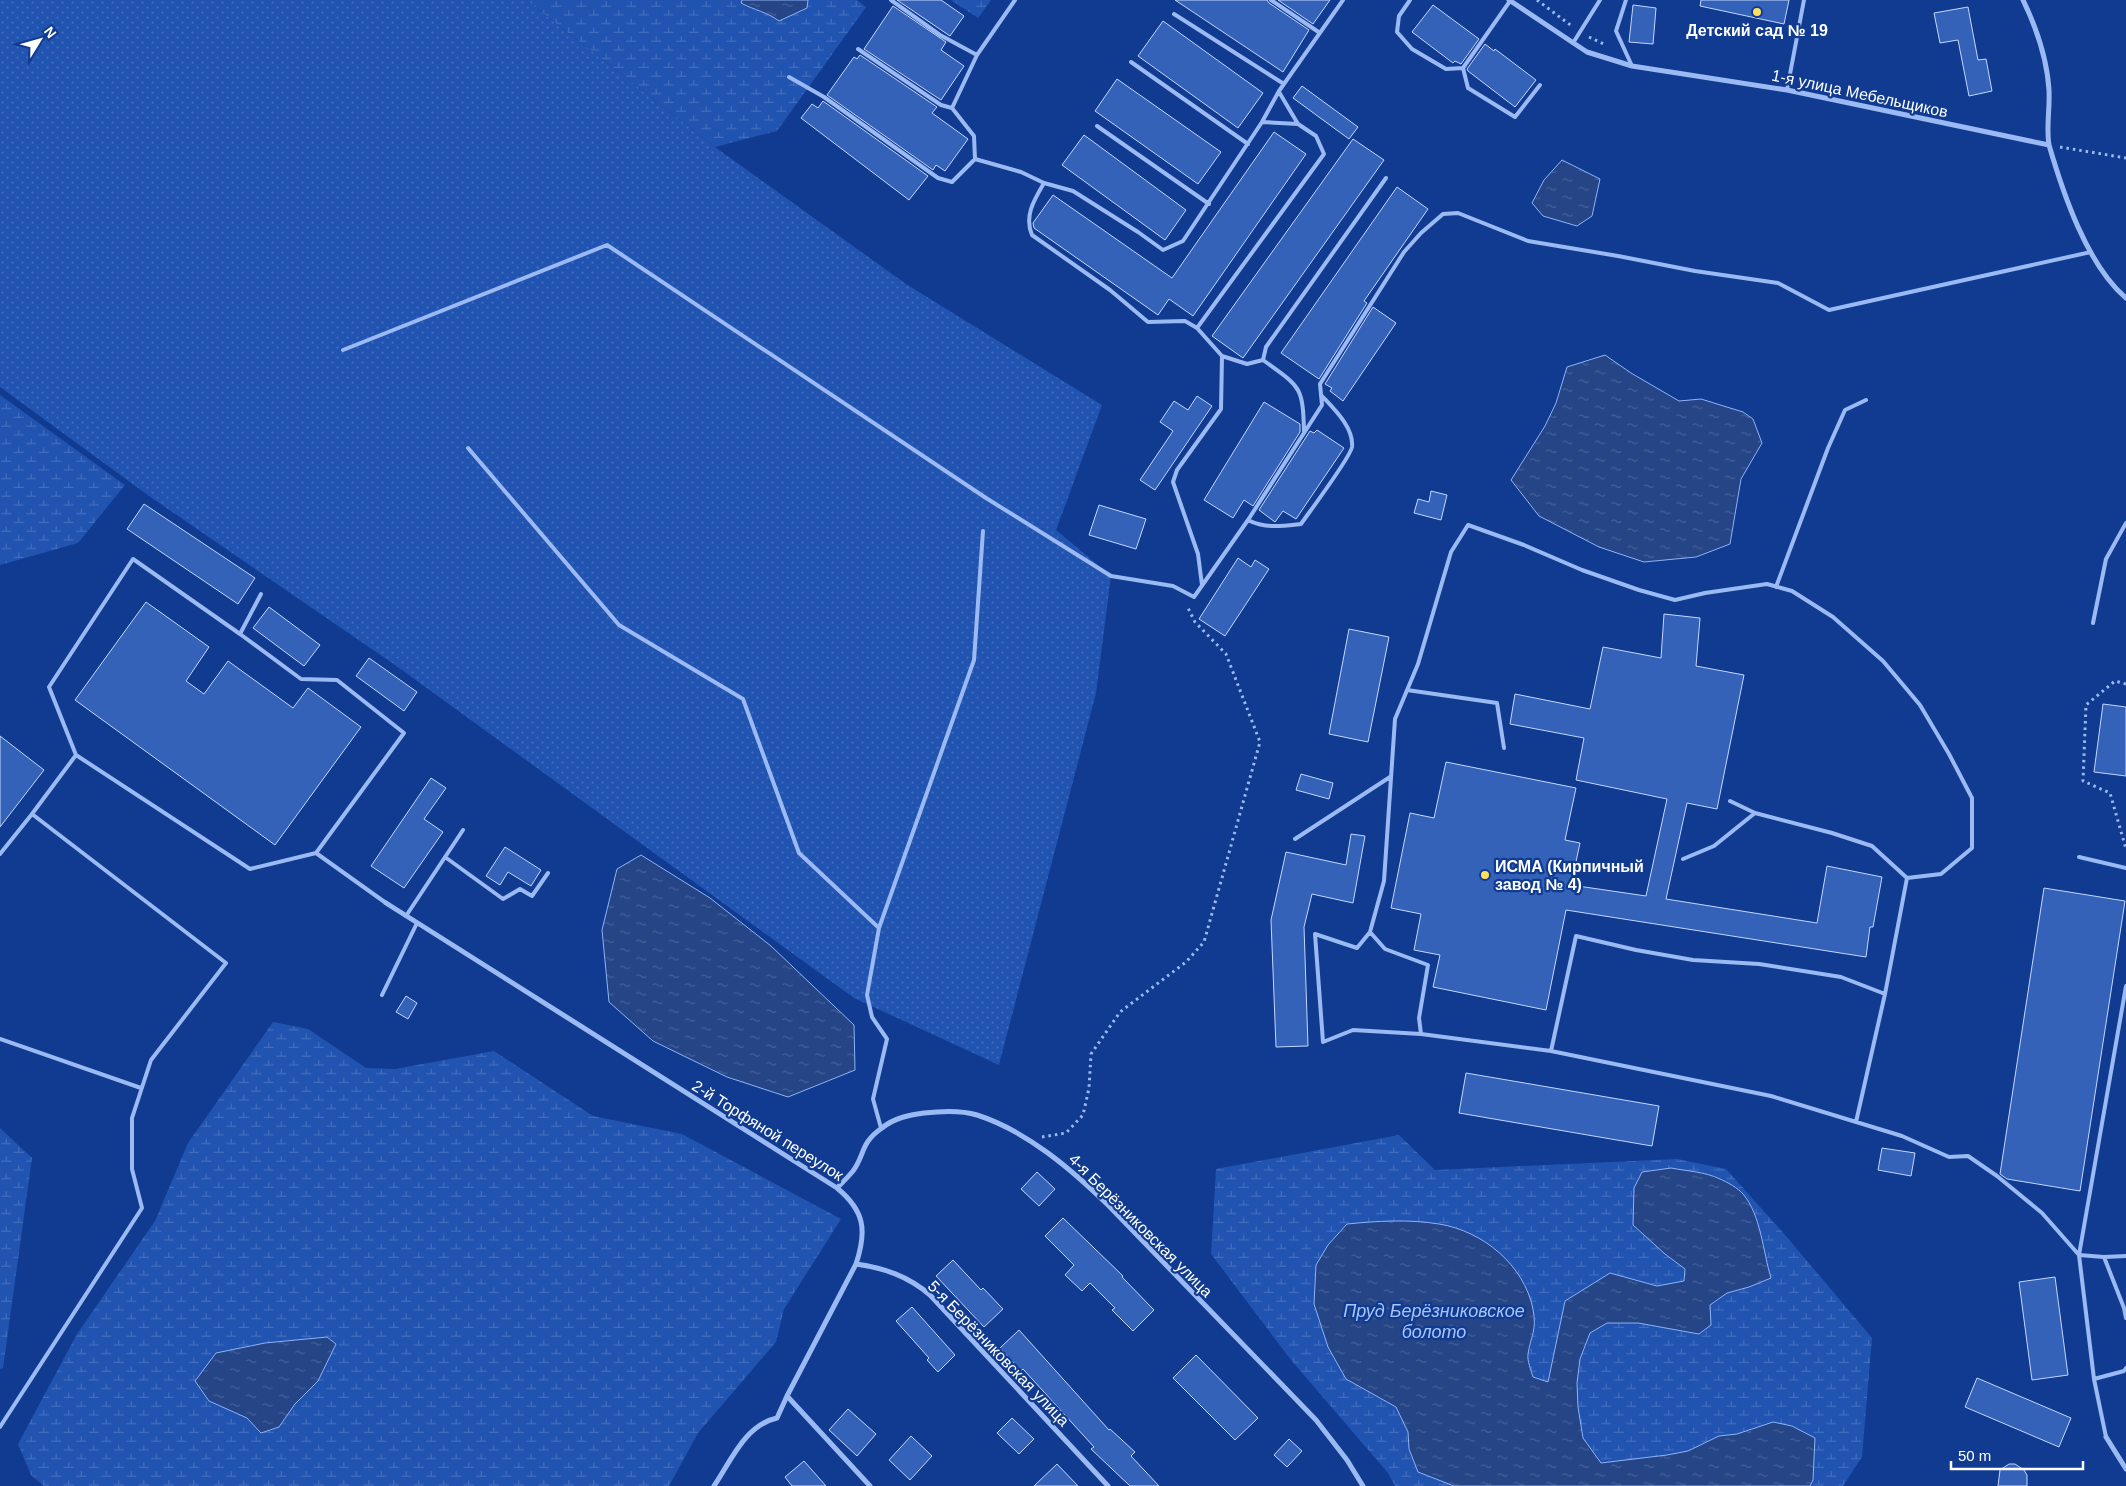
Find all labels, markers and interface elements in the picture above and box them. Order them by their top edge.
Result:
marker: Детский сад № 19 [1751,6,1763,18]
north arrow [15,15,65,65]
place label: Детский сад № 19 [1686,22,1828,39]
text: N [41,23,60,41]
street label: 1-я улица Мебельщиков [1770,66,1950,120]
place label: ИСМА (Кирпичный завод № 4) [1495,858,1644,893]
marker: ИСМА (Кирпичный завод № 4) [1479,869,1491,881]
street label: 2-й Торфяной переулок [689,1077,847,1185]
street label: 4-я Берёзниковская улица [1066,1150,1216,1301]
street label: 5-я Берёзниковская улица [925,1277,1073,1430]
water label: Пруд Берёзниковское болото [1343,1301,1525,1342]
scale bar [1951,1438,2084,1470]
text: 50 m [1958,1447,1991,1464]

